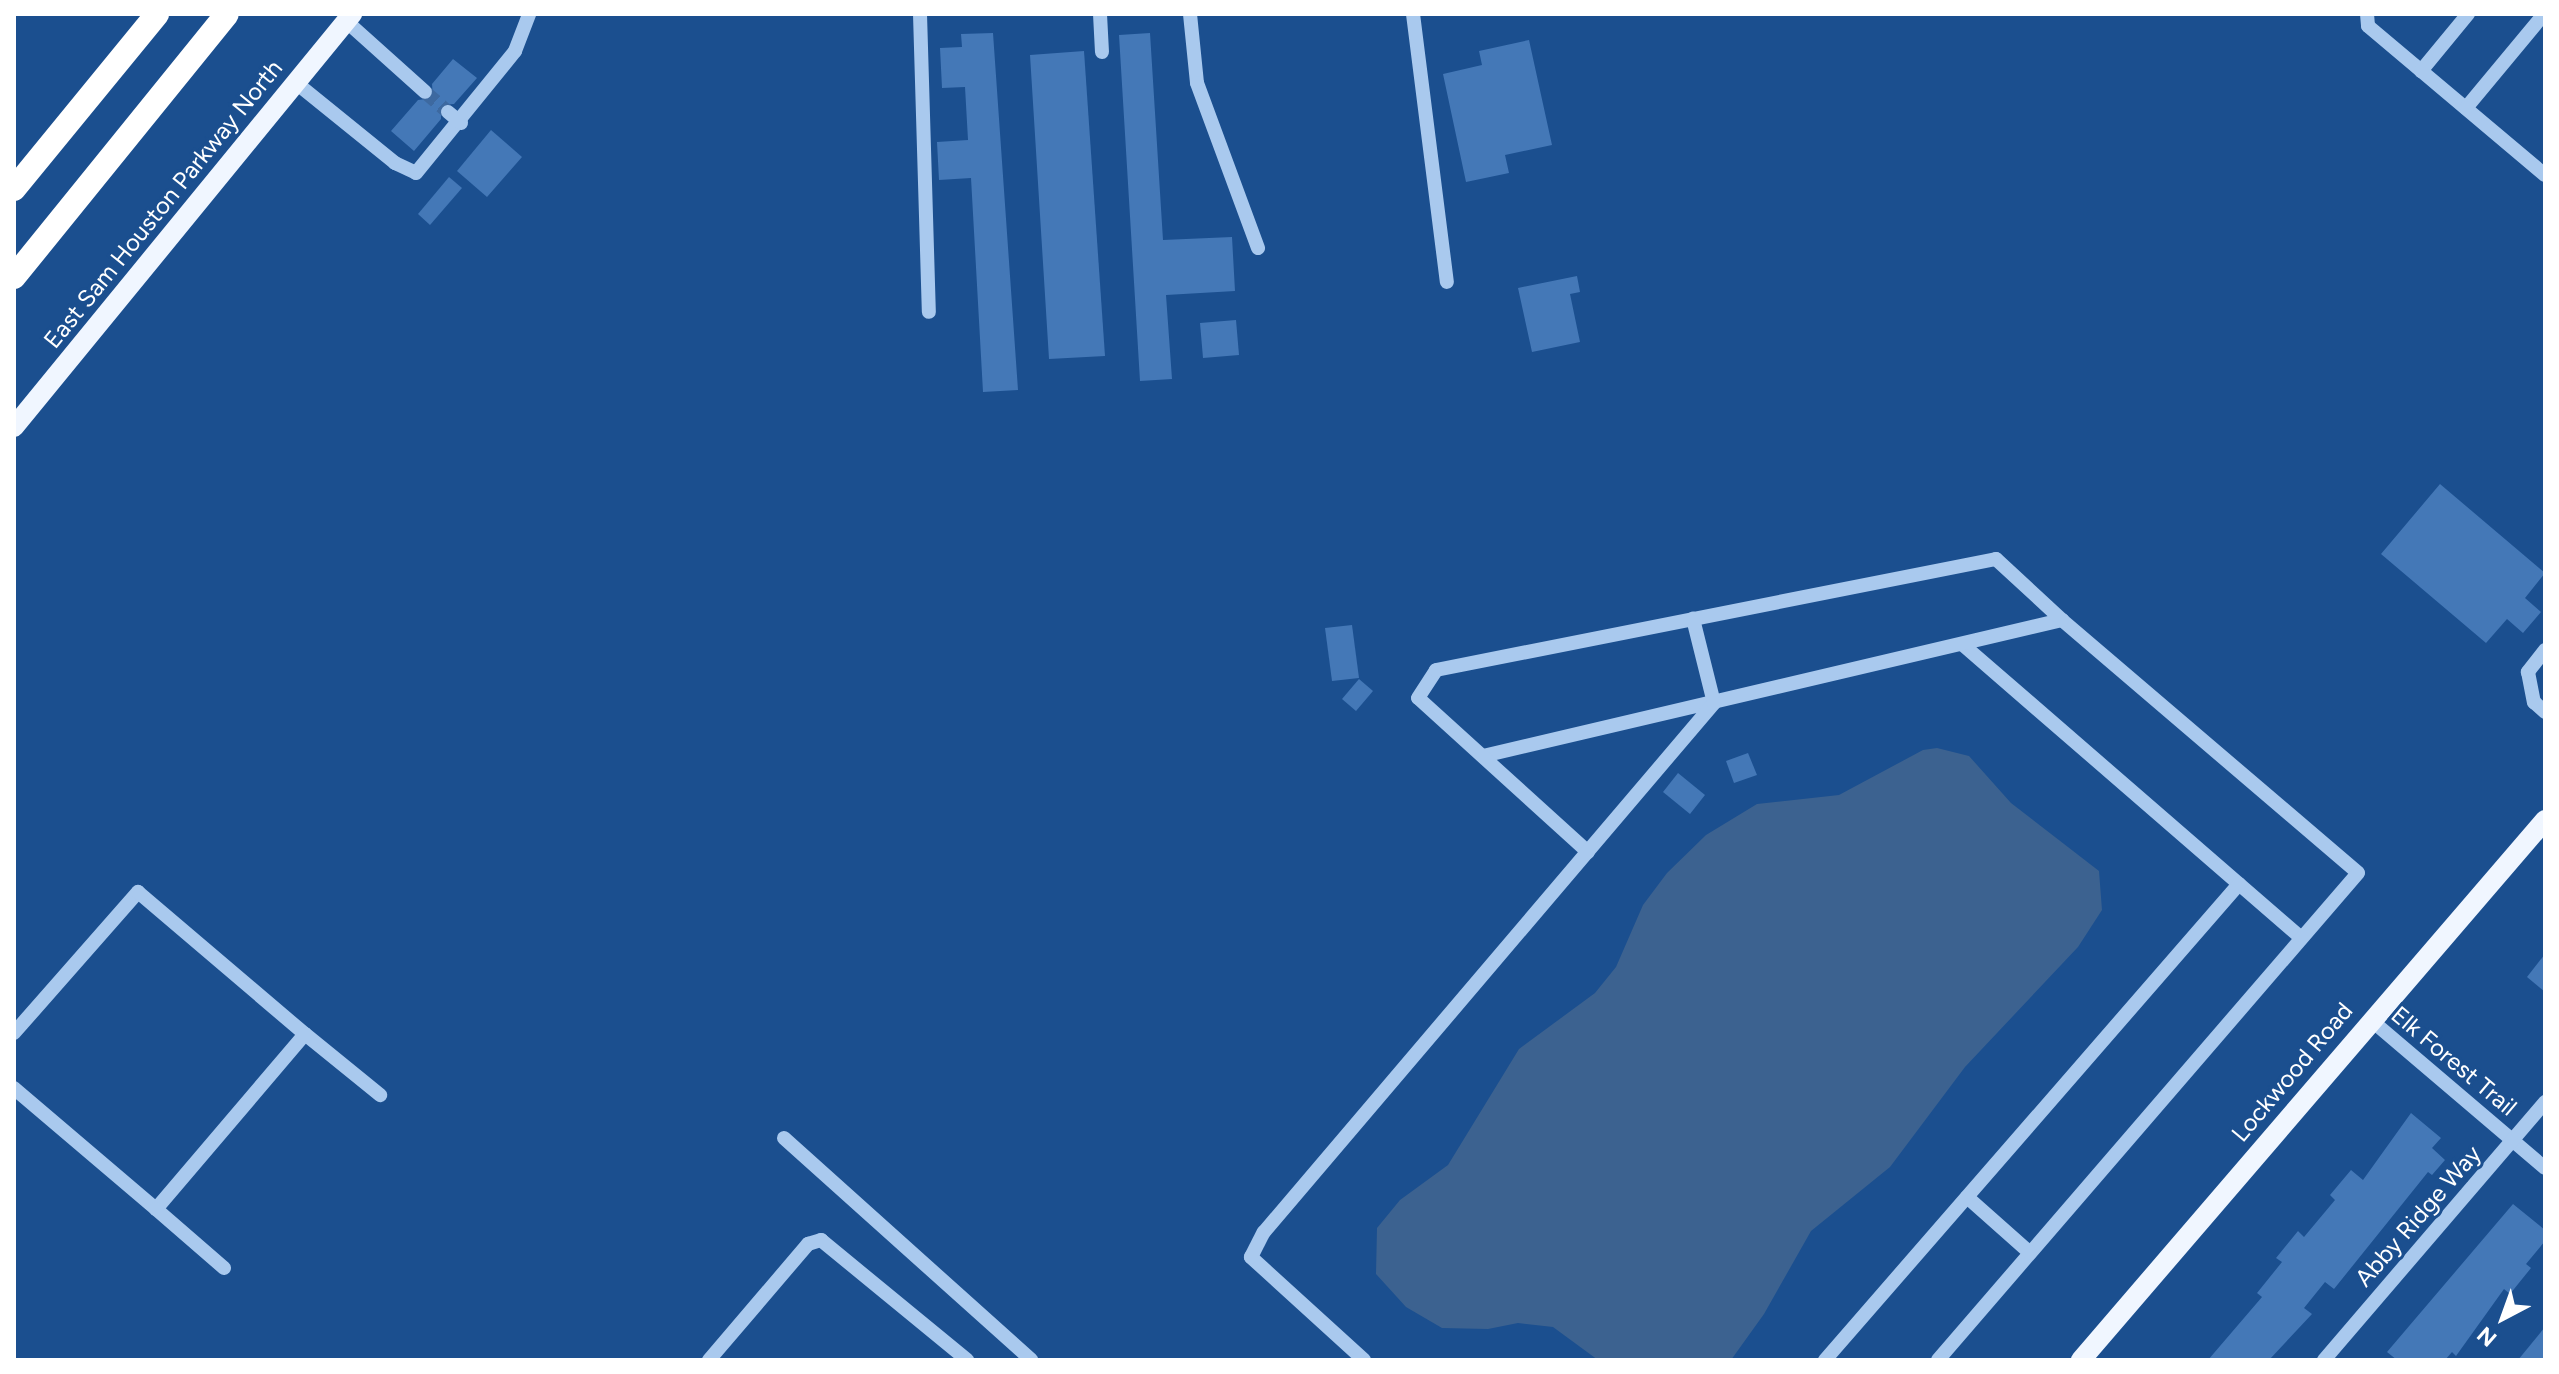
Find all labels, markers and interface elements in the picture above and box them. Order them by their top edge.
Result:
street label: East Sam Houston Parkway North [38,54,288,354]
street label: Lockwood Road [2225,997,2359,1147]
street label: Elk Forest Trail [2386,1000,2522,1122]
street label: Abby Ridge Way [2349,1140,2487,1292]
north arrow [2463,1278,2543,1358]
text: N [2472,1321,2502,1352]

